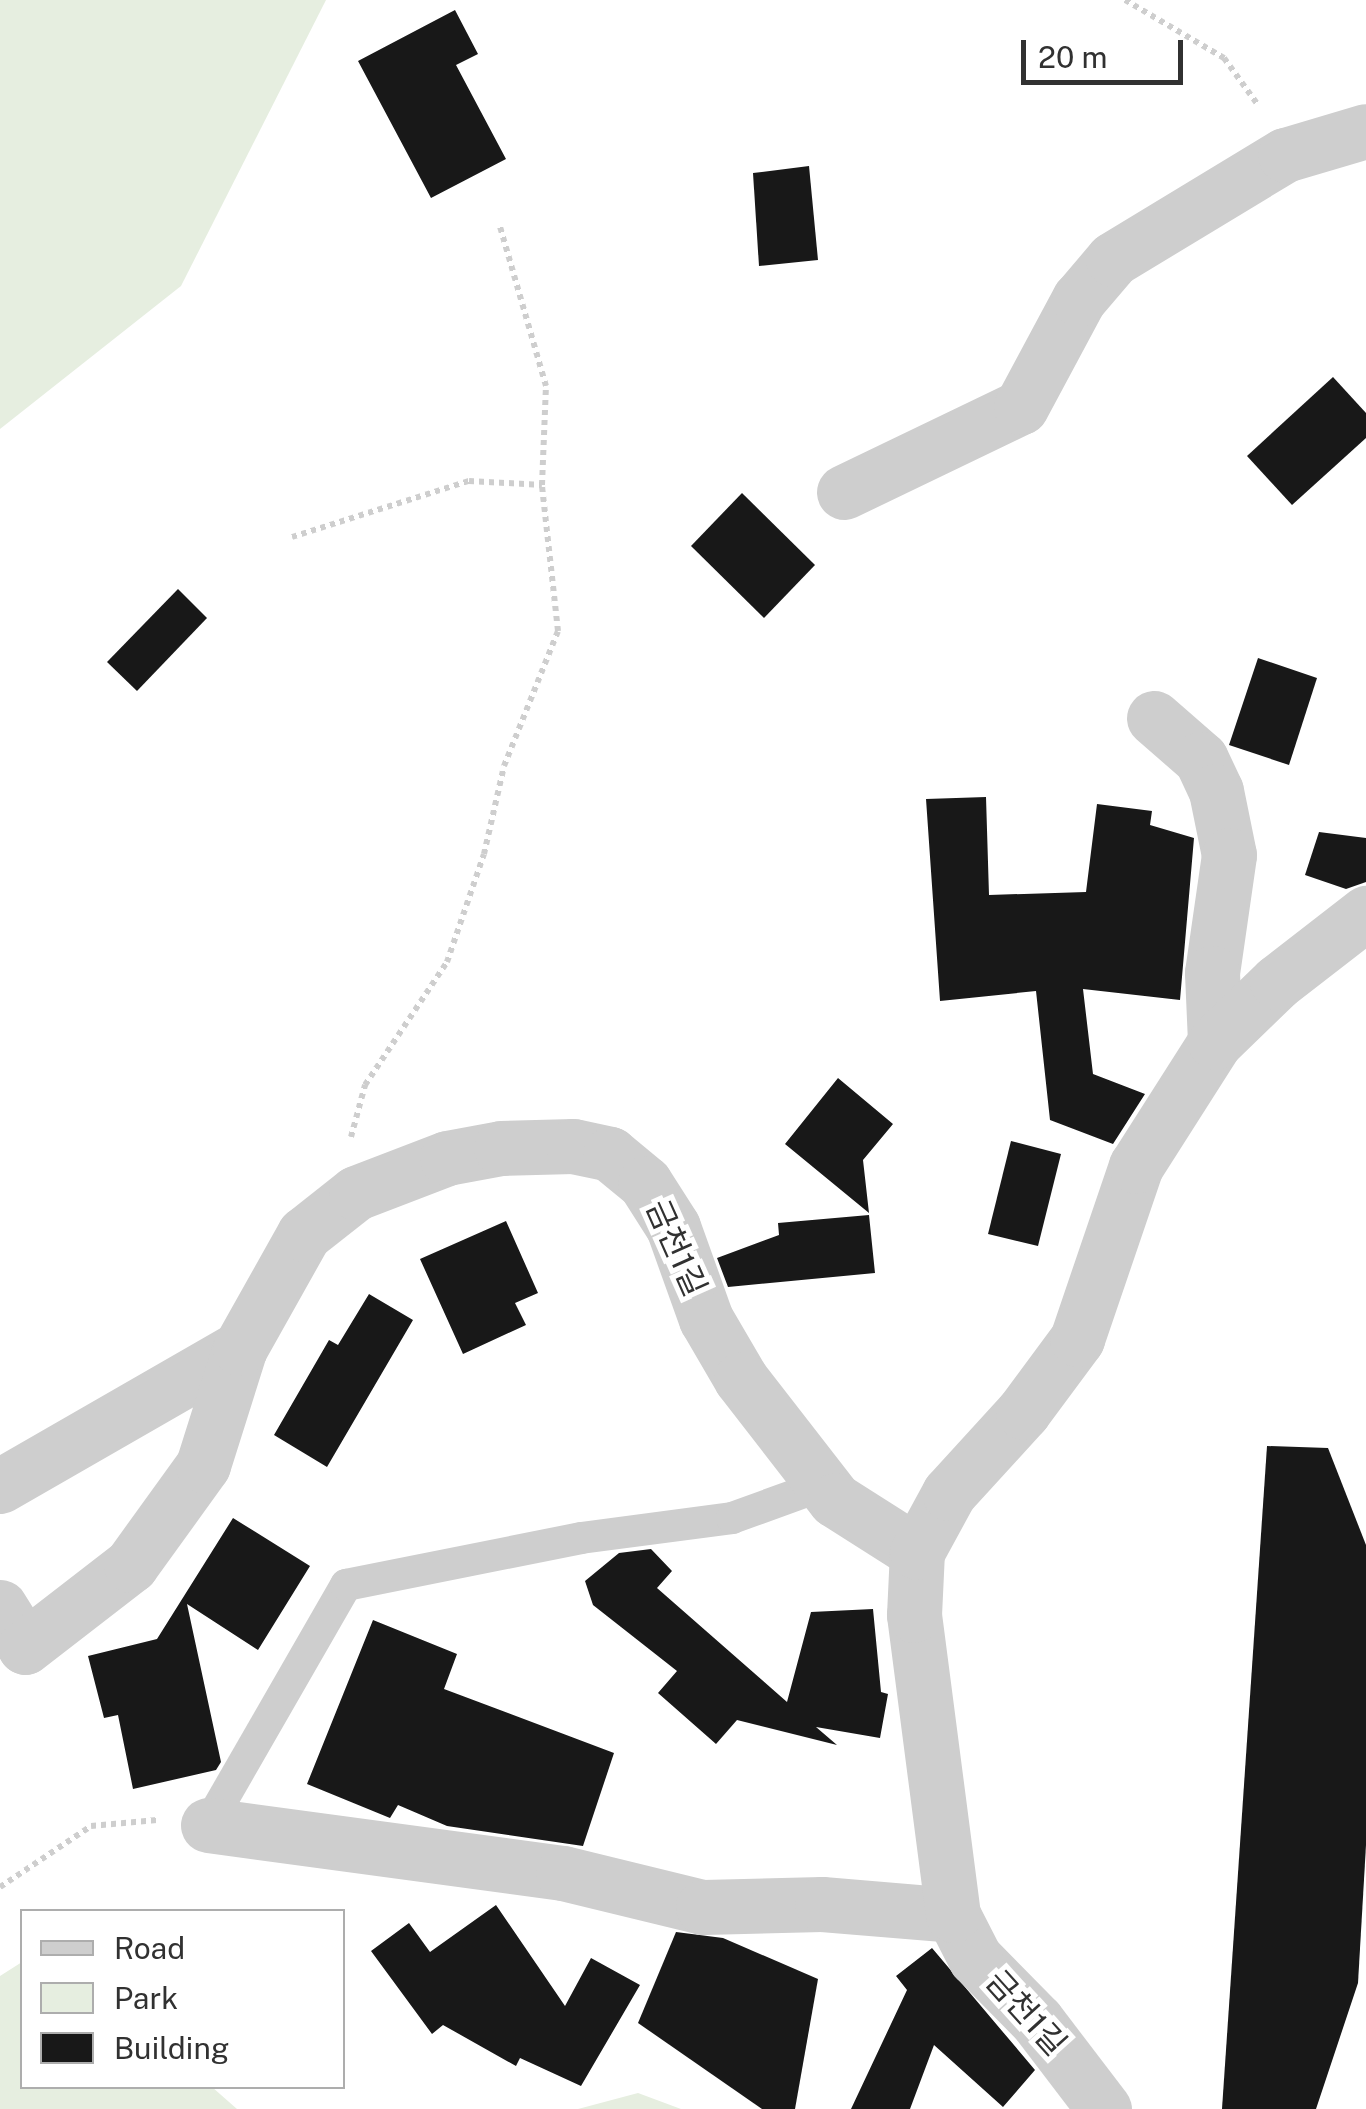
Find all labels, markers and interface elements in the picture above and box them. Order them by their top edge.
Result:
scale bar [1026,20,1188,82]
text: 20 m [1038,39,1107,75]
street label: 금천1길 [638,1194,714,1302]
legend [20,1909,345,2089]
text: Road [114,1930,185,1966]
street label: 금천1길 [978,1962,1074,2064]
text: Park [114,1980,178,2016]
text: Building [114,2030,229,2066]

